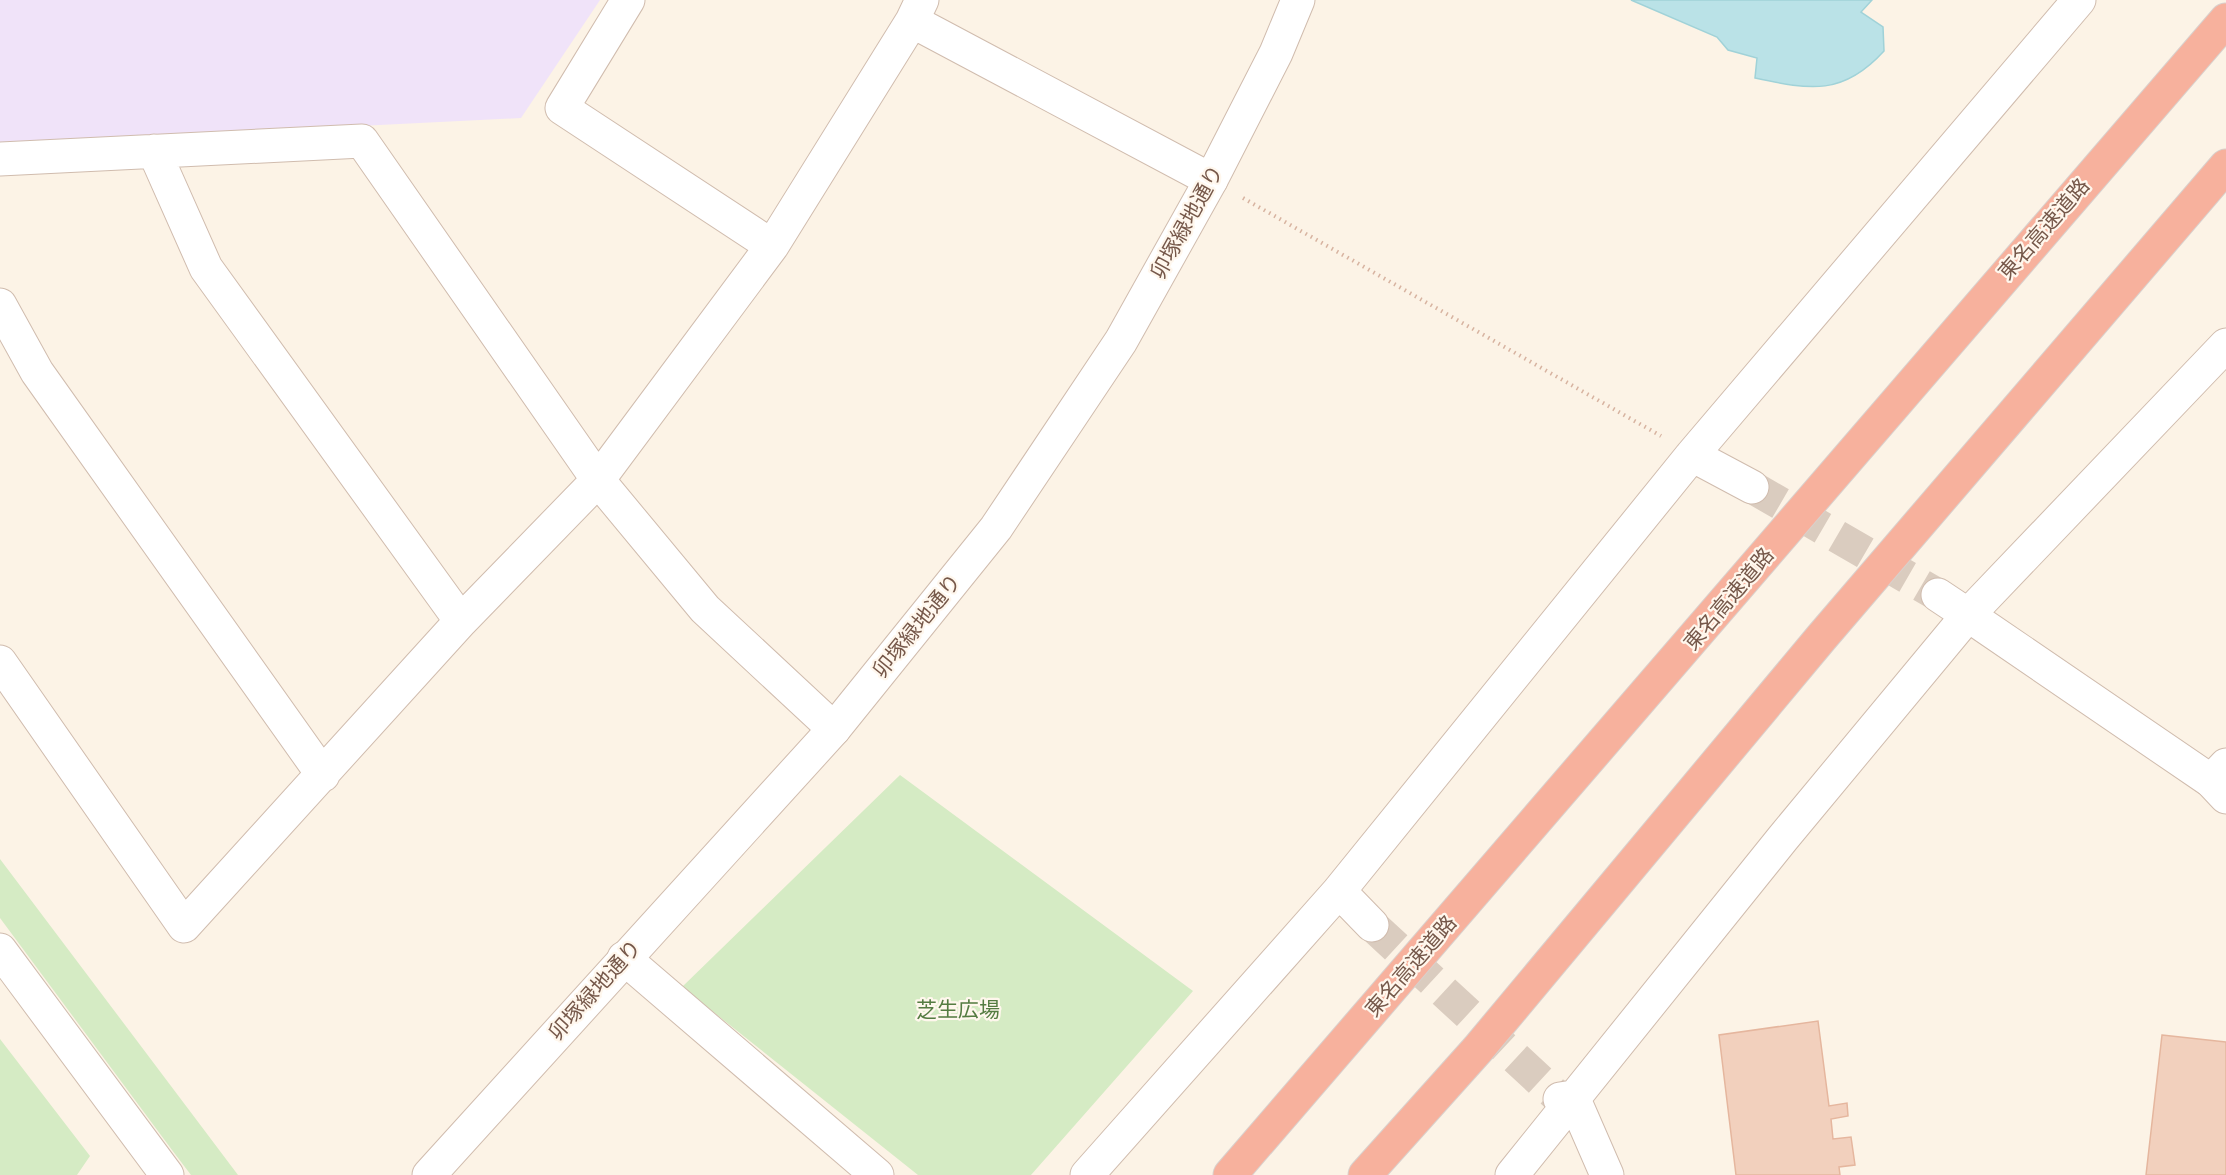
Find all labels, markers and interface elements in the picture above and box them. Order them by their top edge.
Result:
street label: 卯塚緑地通り [1145,161,1228,283]
street label: 東名高速道路 [1993,173,2094,284]
street label: 東名高速道路 [1679,542,1779,655]
street label: 卯塚緑地通り [867,569,966,683]
street label: 東名高速道路 [1360,910,1461,1021]
street label: 卯塚緑地通り [543,934,646,1045]
park label: 芝生広場 [916,997,1000,1022]

